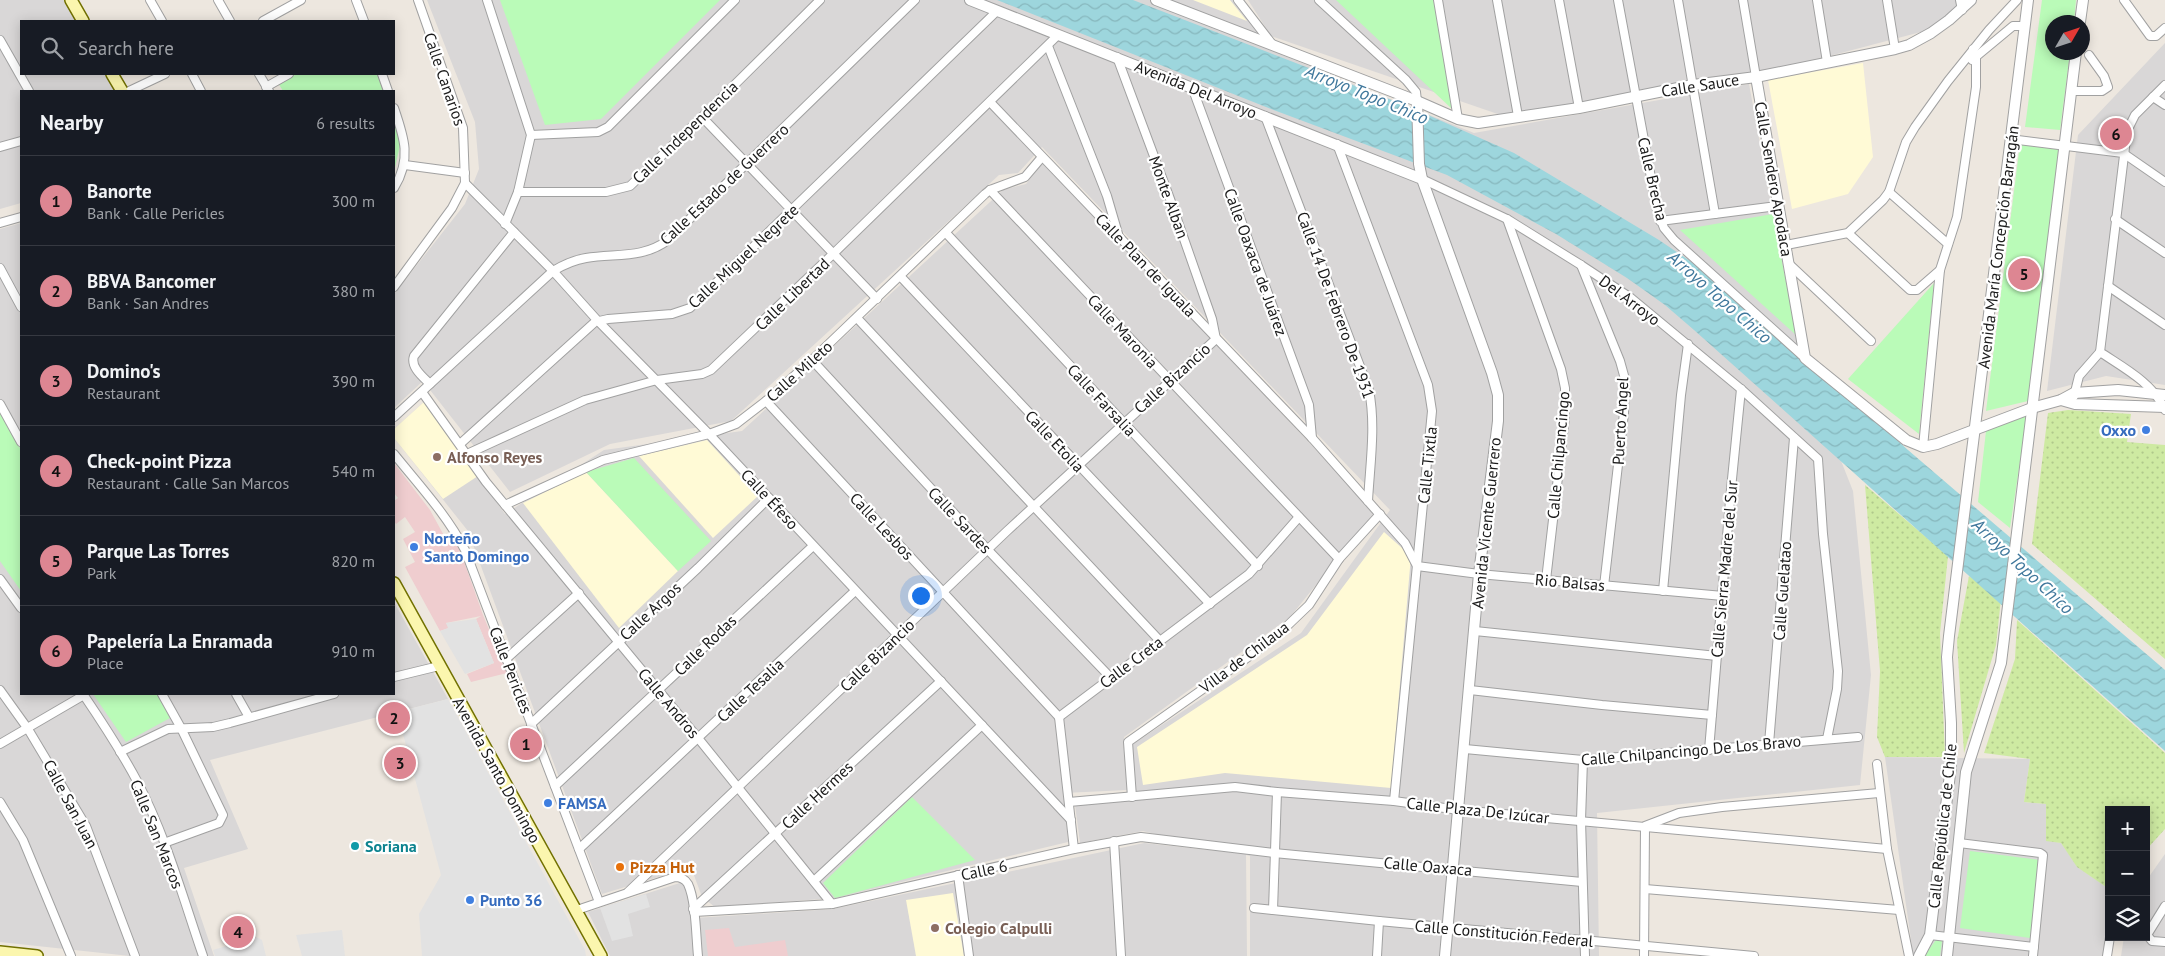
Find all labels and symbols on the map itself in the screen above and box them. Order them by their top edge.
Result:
north arrow [2045,15,2090,60]
street label: Calle Canarios [420,30,470,128]
street label: Avenida Del Arroyo [1132,55,1260,123]
water label: Arroyo Topo Chico [1301,59,1432,129]
street label: Calle Sauce [1660,69,1740,101]
street label: Calle Independencia [628,76,742,188]
street label: Calle Sendero Apodaca [1751,100,1797,258]
pin: 6 [2100,115,2132,153]
street label: Calle Estado de Guerrero [655,119,793,249]
street label: Avenida María Concepción Barragán [1973,124,2023,370]
street label: Calle Brecha [1634,135,1672,223]
street label: Monte Alban [1145,153,1193,241]
street label: Calle Oaxaca de Juárez [1220,185,1292,339]
street label: Calle Miguel Negrete [684,200,802,312]
street label: Calle Plan de Iguala [1091,209,1201,321]
street label: Calle 14 De Febrero De 1931 [1293,209,1379,401]
water label: Arroyo Topo Chico [1662,245,1777,349]
street label: Calle Libertad [751,254,833,334]
pin: 5 [2008,255,2040,293]
street label: Del Arroyo [1595,270,1665,330]
street label: Calle Maronia [1084,290,1162,372]
street label: Calle Mileto [762,336,836,406]
street label: Calle Bizancio [1130,338,1214,418]
street label: Calle Farsalia [1063,360,1141,440]
street label: Puerto Angel [1608,376,1632,466]
street label: Calle Chilpancingo [1542,390,1574,520]
street label: Calle Etolia [1021,406,1089,476]
place label: Oxxo [2101,420,2136,440]
marker: Oxxo [2140,424,2152,436]
street label: Calle Tixtla [1413,425,1441,505]
street label: Avenida Vicente Guerrero [1467,436,1505,610]
place label: Alfonso Reyes [447,447,543,467]
marker: Alfonso Reyes [431,451,443,463]
street label: Calle Éfeso [737,465,803,533]
street label: Calle Sierra Madre del Sur [1706,479,1742,658]
street label: Calle Sardes [924,483,996,558]
street label: Calle Lesbos [846,488,918,564]
water label: Arroyo Topo Chico [1967,512,2079,619]
place label: Norteño Santo Domingo [424,528,530,566]
marker: Norteño Santo Domingo [408,541,420,553]
street label: Calle Guelatao [1769,541,1795,641]
street label: Rio Balsas [1534,569,1606,595]
street label: Calle Argos [615,577,685,644]
your location [908,583,934,609]
street label: Calle Rodas [670,610,741,680]
street label: Calle Bizancio [835,614,919,696]
street label: Villa de Chilaua [1194,617,1293,698]
street label: Calle Pericles [485,624,537,717]
street label: Calle Creta [1095,632,1167,692]
street label: Calle Tesalia [712,654,788,726]
street label: Calle Andros [634,664,704,742]
street label: Avenida Santo Domingo [449,694,545,846]
pin: 2 [378,699,410,737]
pin: 1 [510,725,542,763]
street label: Calle Chilpancingo De Los Bravo [1580,730,1802,770]
street label: Calle República de Chile [1923,743,1961,909]
pin: 3 [384,744,416,782]
street label: Calle San Juan [39,756,103,852]
street label: Calle Hermes [777,757,857,833]
street label: Calle San Marcos [126,776,188,892]
place label: FAMSA [558,793,607,813]
street label: Calle Plaza De Izúcar [1406,793,1551,827]
marker: FAMSA [542,797,554,809]
place label: Soriana [365,836,417,856]
marker: Soriana [349,840,361,852]
street label: Calle Oaxaca [1383,852,1473,880]
street label: Calle 6 [959,855,1009,885]
place label: Pizza Hut [630,857,695,877]
marker: Pizza Hut [614,861,626,873]
place label: Punto 36 [480,890,542,910]
marker: Punto 36 [464,894,476,906]
pin: 4 [222,913,254,951]
street label: Calle Constitución Federal [1414,915,1594,951]
place label: Colegio Calpulli [945,918,1052,938]
marker: Colegio Calpulli [929,922,941,934]

